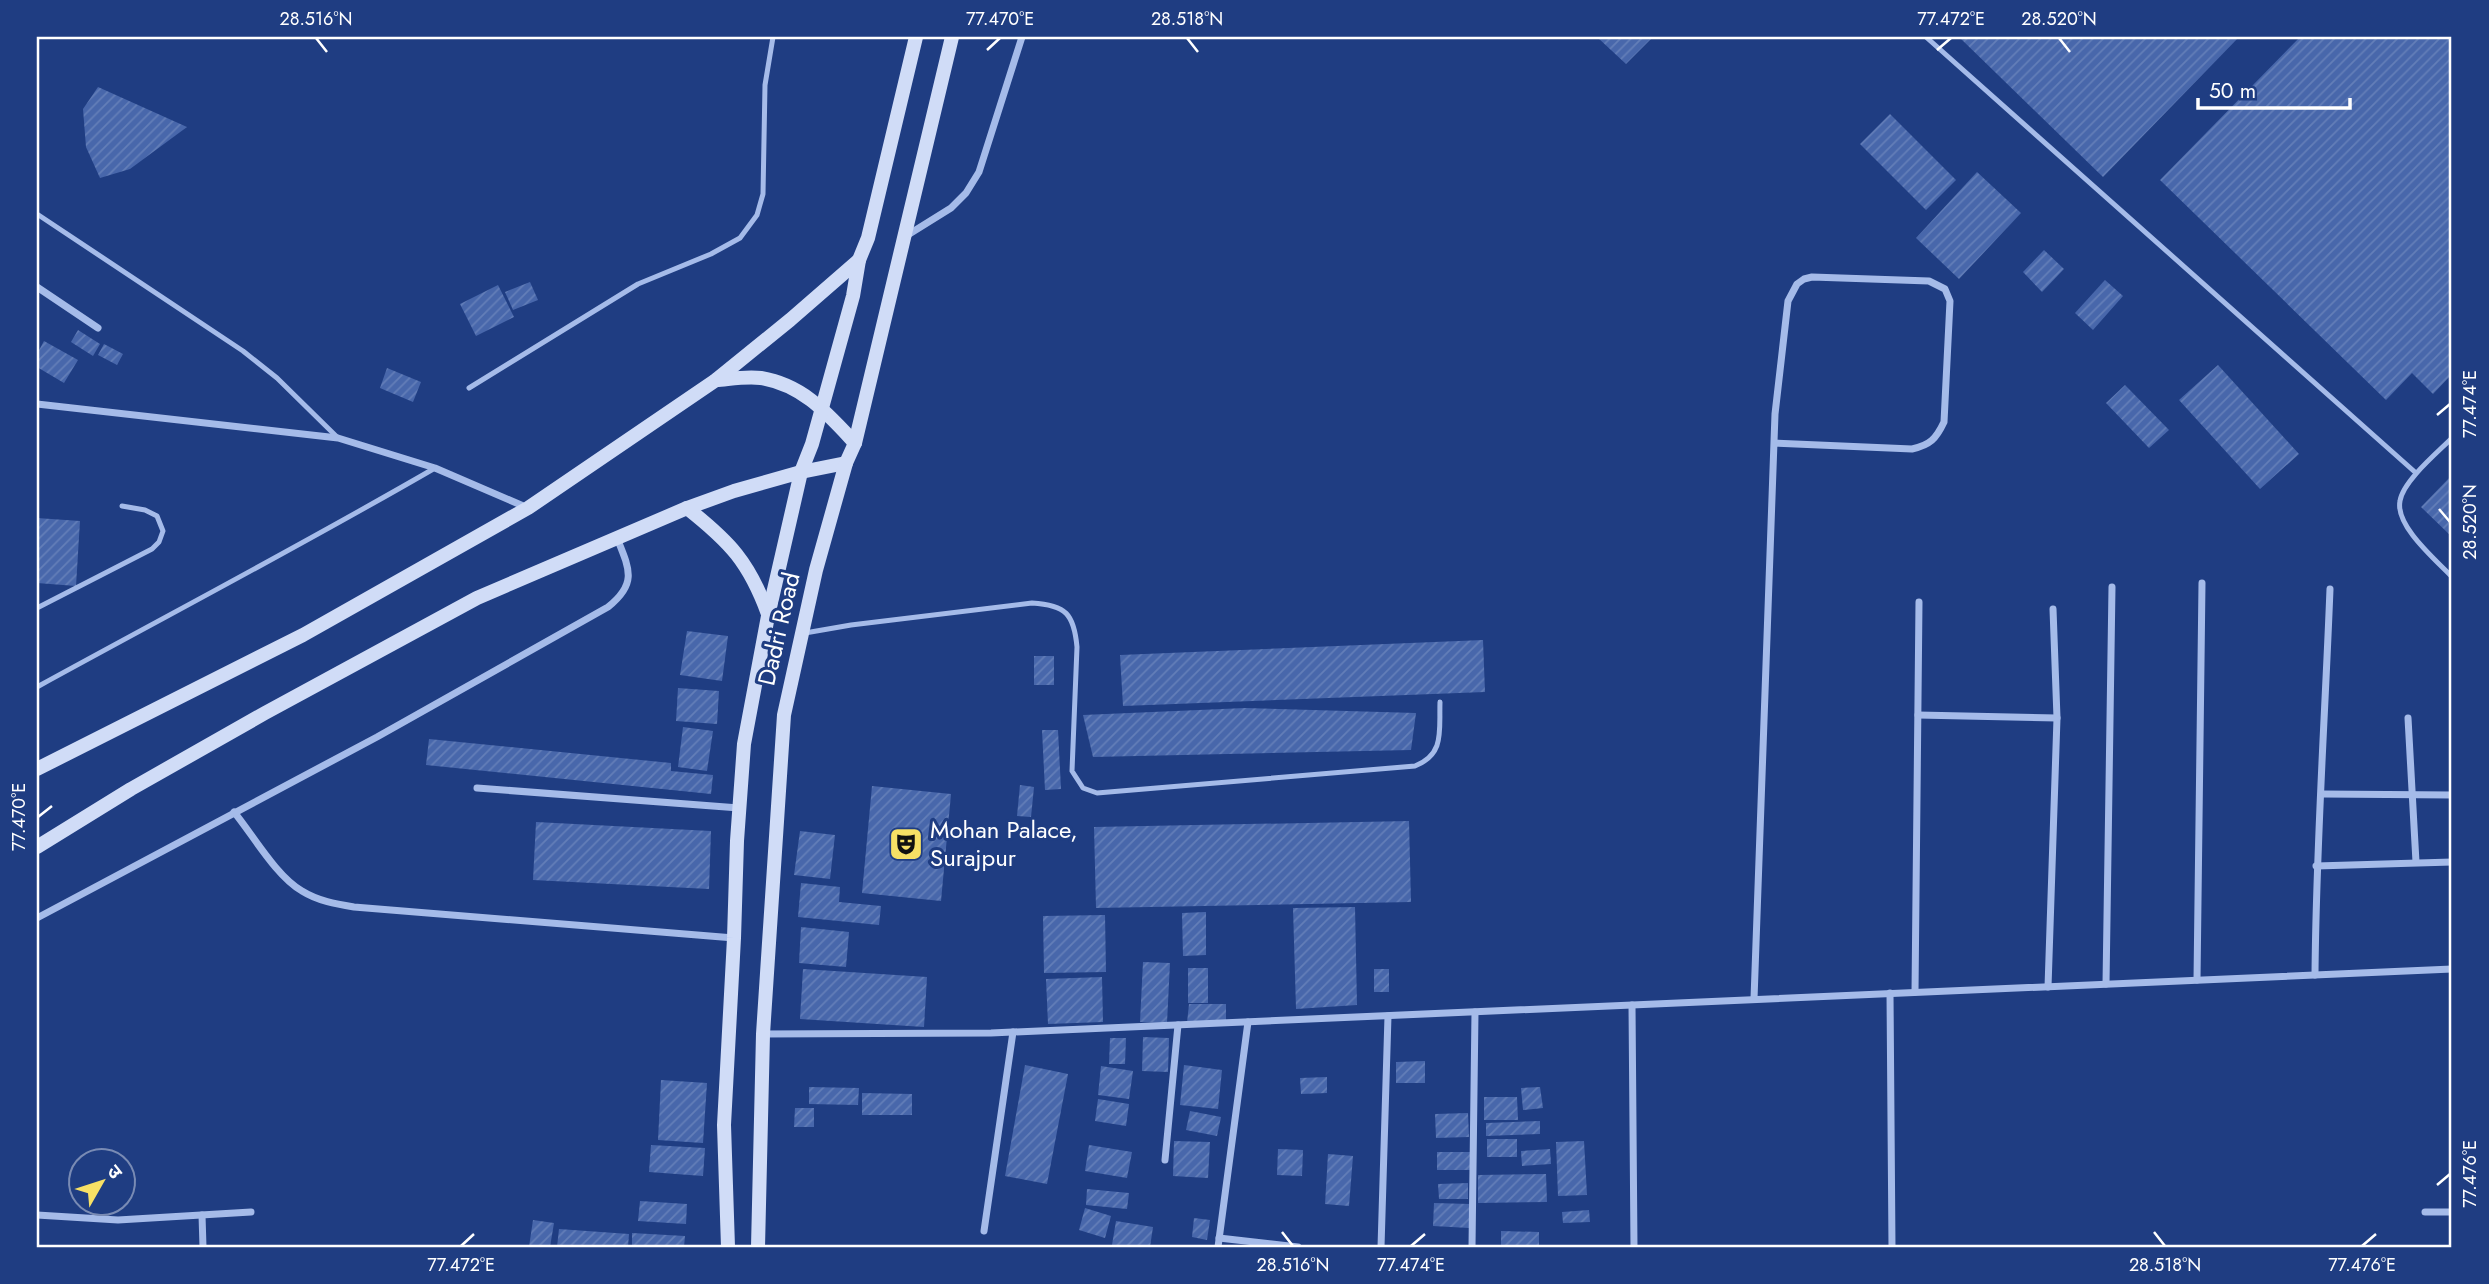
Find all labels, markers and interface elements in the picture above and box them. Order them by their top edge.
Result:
text: 28.516°N [280,6,352,32]
text: 77.470°E [966,6,1034,32]
text: 28.518°N [1151,6,1223,32]
text: 77.472°E [1917,6,1985,32]
text: 28.520°N [2021,6,2097,32]
scale bar [2198,66,2351,110]
text: 50 m [2209,76,2256,106]
text: 77.474°E [2457,370,2483,438]
text: 28.520°N [2457,484,2483,560]
street label: Dadri Road [749,569,808,689]
text: 77.470°E [6,783,32,851]
place label: Mohan Palace, Surajpur [930,812,1078,875]
theatre icon: Mohan Palace, Surajpur [887,825,925,863]
text: 77.476°E [2457,1140,2483,1208]
north arrow [66,1148,136,1218]
text: उ [101,1159,129,1185]
text: 77.472°E [427,1252,495,1278]
text: 28.516°N [1257,1252,1329,1278]
text: 77.474°E [1377,1252,1445,1278]
text: 28.518°N [2129,1252,2201,1278]
text: 77.476°E [2328,1252,2396,1278]

